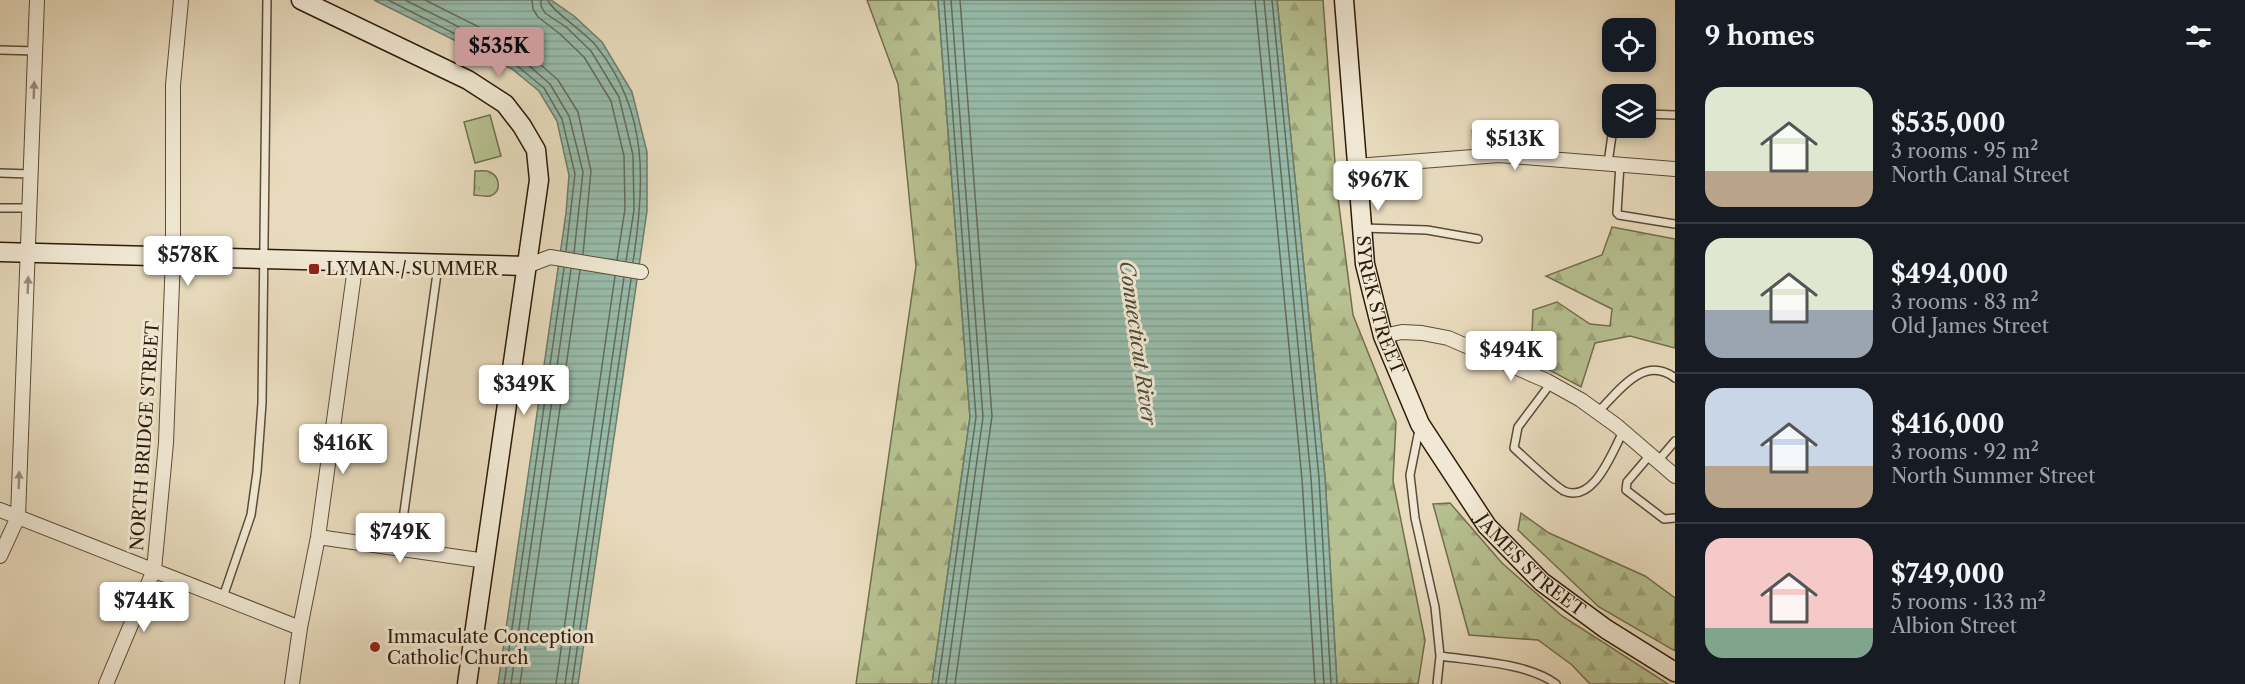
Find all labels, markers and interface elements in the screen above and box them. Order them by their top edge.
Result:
map controls [1602,18,1656,138]
button: locate [1602,18,1656,72]
text: 9 homes [1705,20,1815,52]
icon: filters [2182,20,2215,53]
pin: $535K [457,27,541,78]
text: $535K [469,34,529,58]
one-way arrow [30,81,39,100]
button: layers [1602,84,1656,138]
text: $535,000 [1891,107,2005,139]
icon: home [1753,111,1825,183]
pin: $513K [1473,120,1557,171]
text: $513K [1486,127,1544,151]
text: 3 rooms · 95 m² [1891,139,2038,163]
pin: $967K [1336,161,1420,212]
text: North Canal Street [1891,163,2070,187]
text: $967K [1347,168,1409,192]
street label: SYREK STREET [1352,235,1409,378]
pin: $578K [146,236,230,287]
text: $578K [158,243,218,267]
place label: LYMAN / SUMMER [326,258,499,280]
text: $494,000 [1891,258,2008,290]
water label: Connecticut River [1115,259,1162,428]
marker: LYMAN / SUMMER [307,262,321,276]
icon: home [1753,262,1825,334]
one-way arrow [23,276,32,295]
text: 3 rooms · 83 m² [1891,290,2039,314]
text: Old James Street [1891,314,2049,338]
street label: NORTH BRIDGE STREET [126,320,164,552]
pin: $494K [1469,331,1553,382]
text: $494K [1480,338,1542,362]
pin: $349K [482,365,566,416]
text: $349K [493,372,555,396]
text: $416,000 [1891,408,2005,440]
icon: home [1753,412,1825,484]
pin: $416K [301,424,385,475]
text: $416K [313,431,373,455]
text: 3 rooms · 92 m² [1891,440,2039,464]
text: North Summer Street [1891,464,2095,488]
one-way arrow [15,470,24,489]
street label: JAMES STREET [1469,507,1590,621]
pin: $749K [358,513,442,564]
text: $749K [370,520,430,544]
text: $749,000 [1891,558,2005,590]
icon: home [1753,562,1825,634]
pin: $744K [102,582,186,633]
text: $744K [114,589,174,613]
text: 5 rooms · 133 m² [1891,590,2046,614]
text: Albion Street [1891,614,2017,638]
place label: Immaculate Conception Catholic Church [387,626,594,669]
marker: Immaculate Conception Catholic Church [368,640,382,654]

